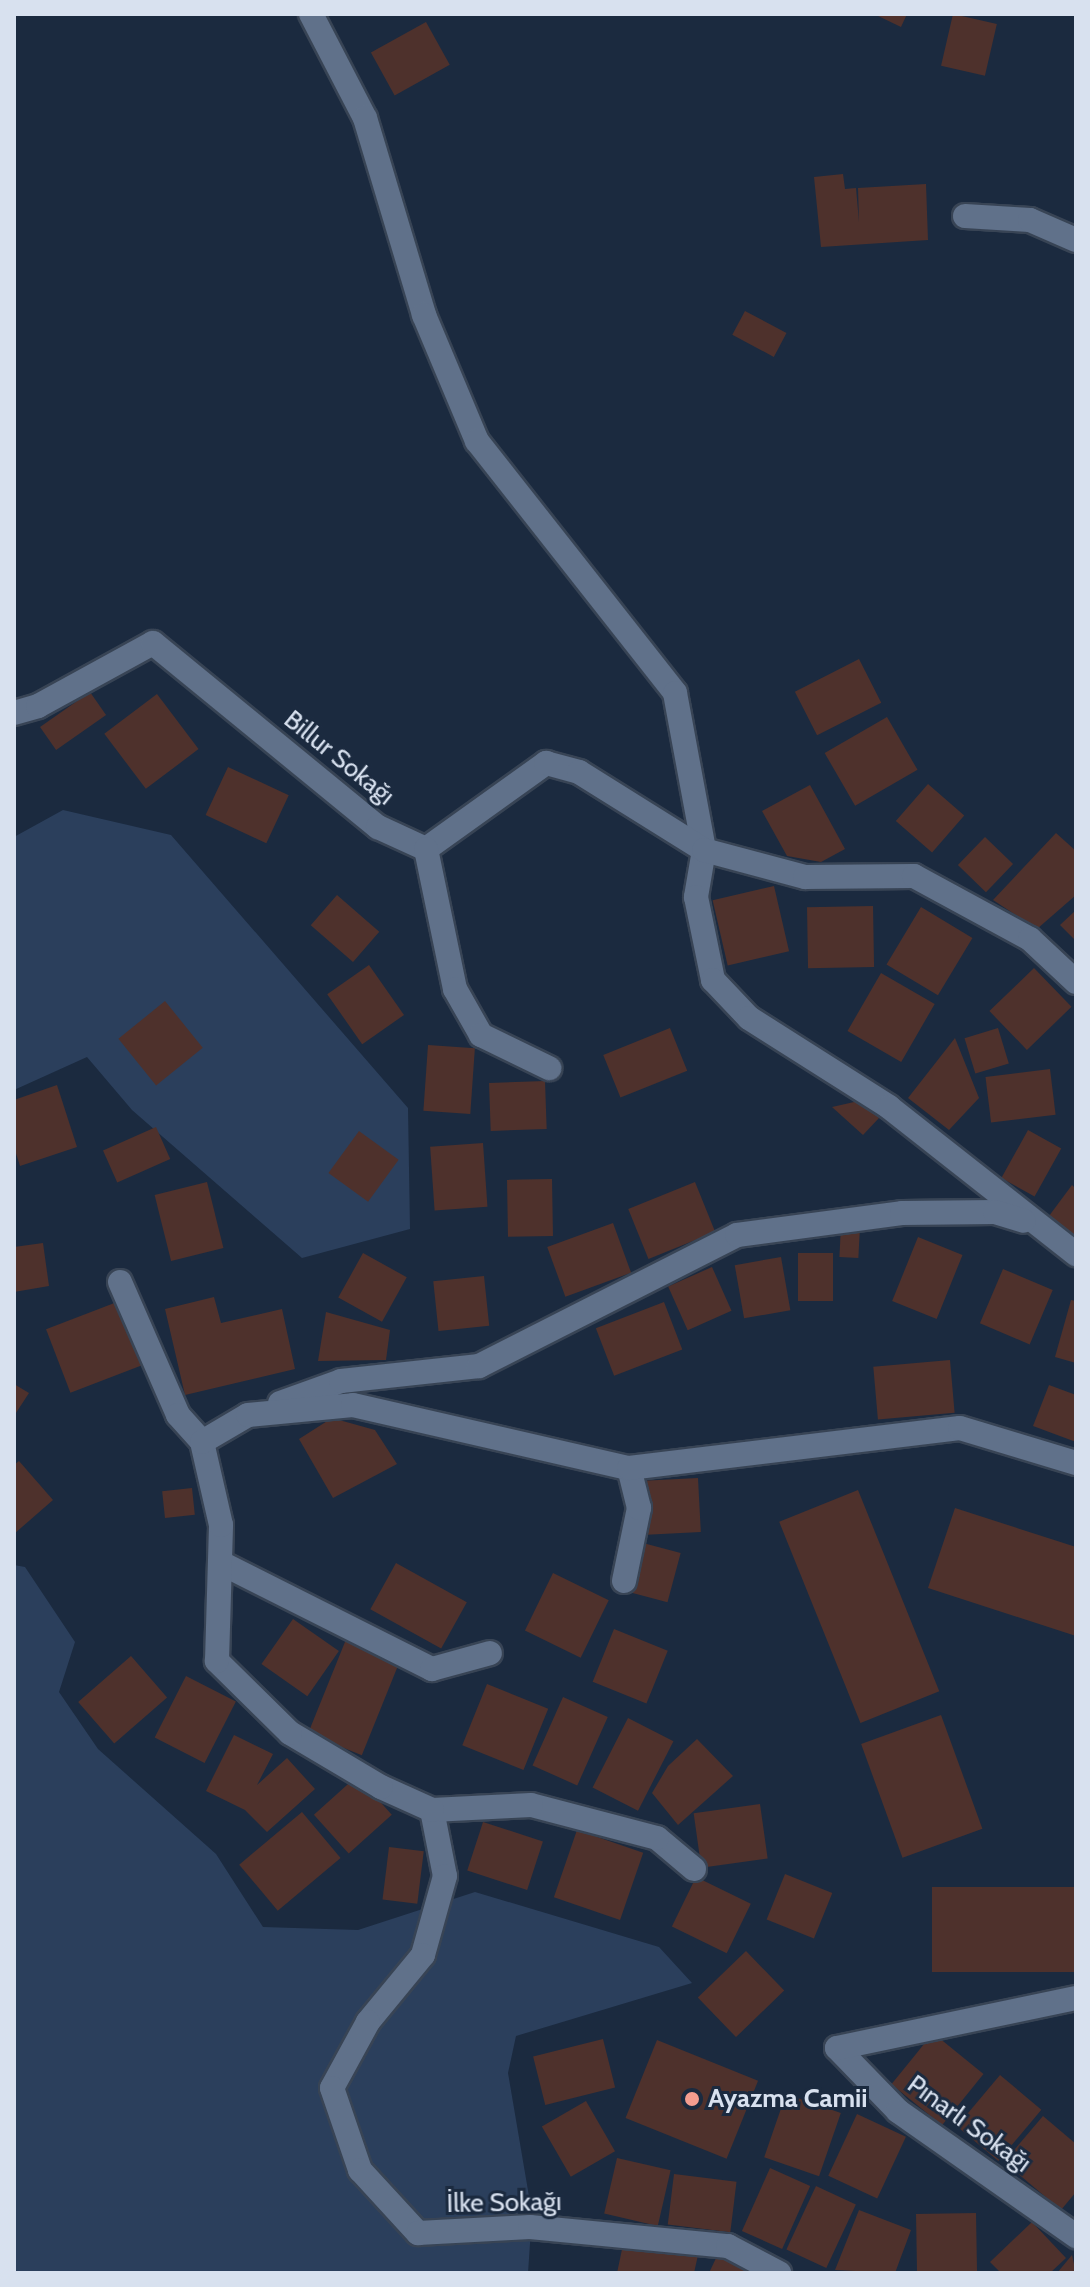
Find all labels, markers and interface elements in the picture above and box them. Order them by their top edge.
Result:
street label: Billur Sokağı [278,704,400,812]
street label: Pınarlı Sokağı [901,2069,1037,2179]
place label: Ayazma Camii [708,2083,867,2115]
marker: Ayazma Camii [683,2090,701,2108]
street label: İlke Sokağı [446,2186,562,2220]

